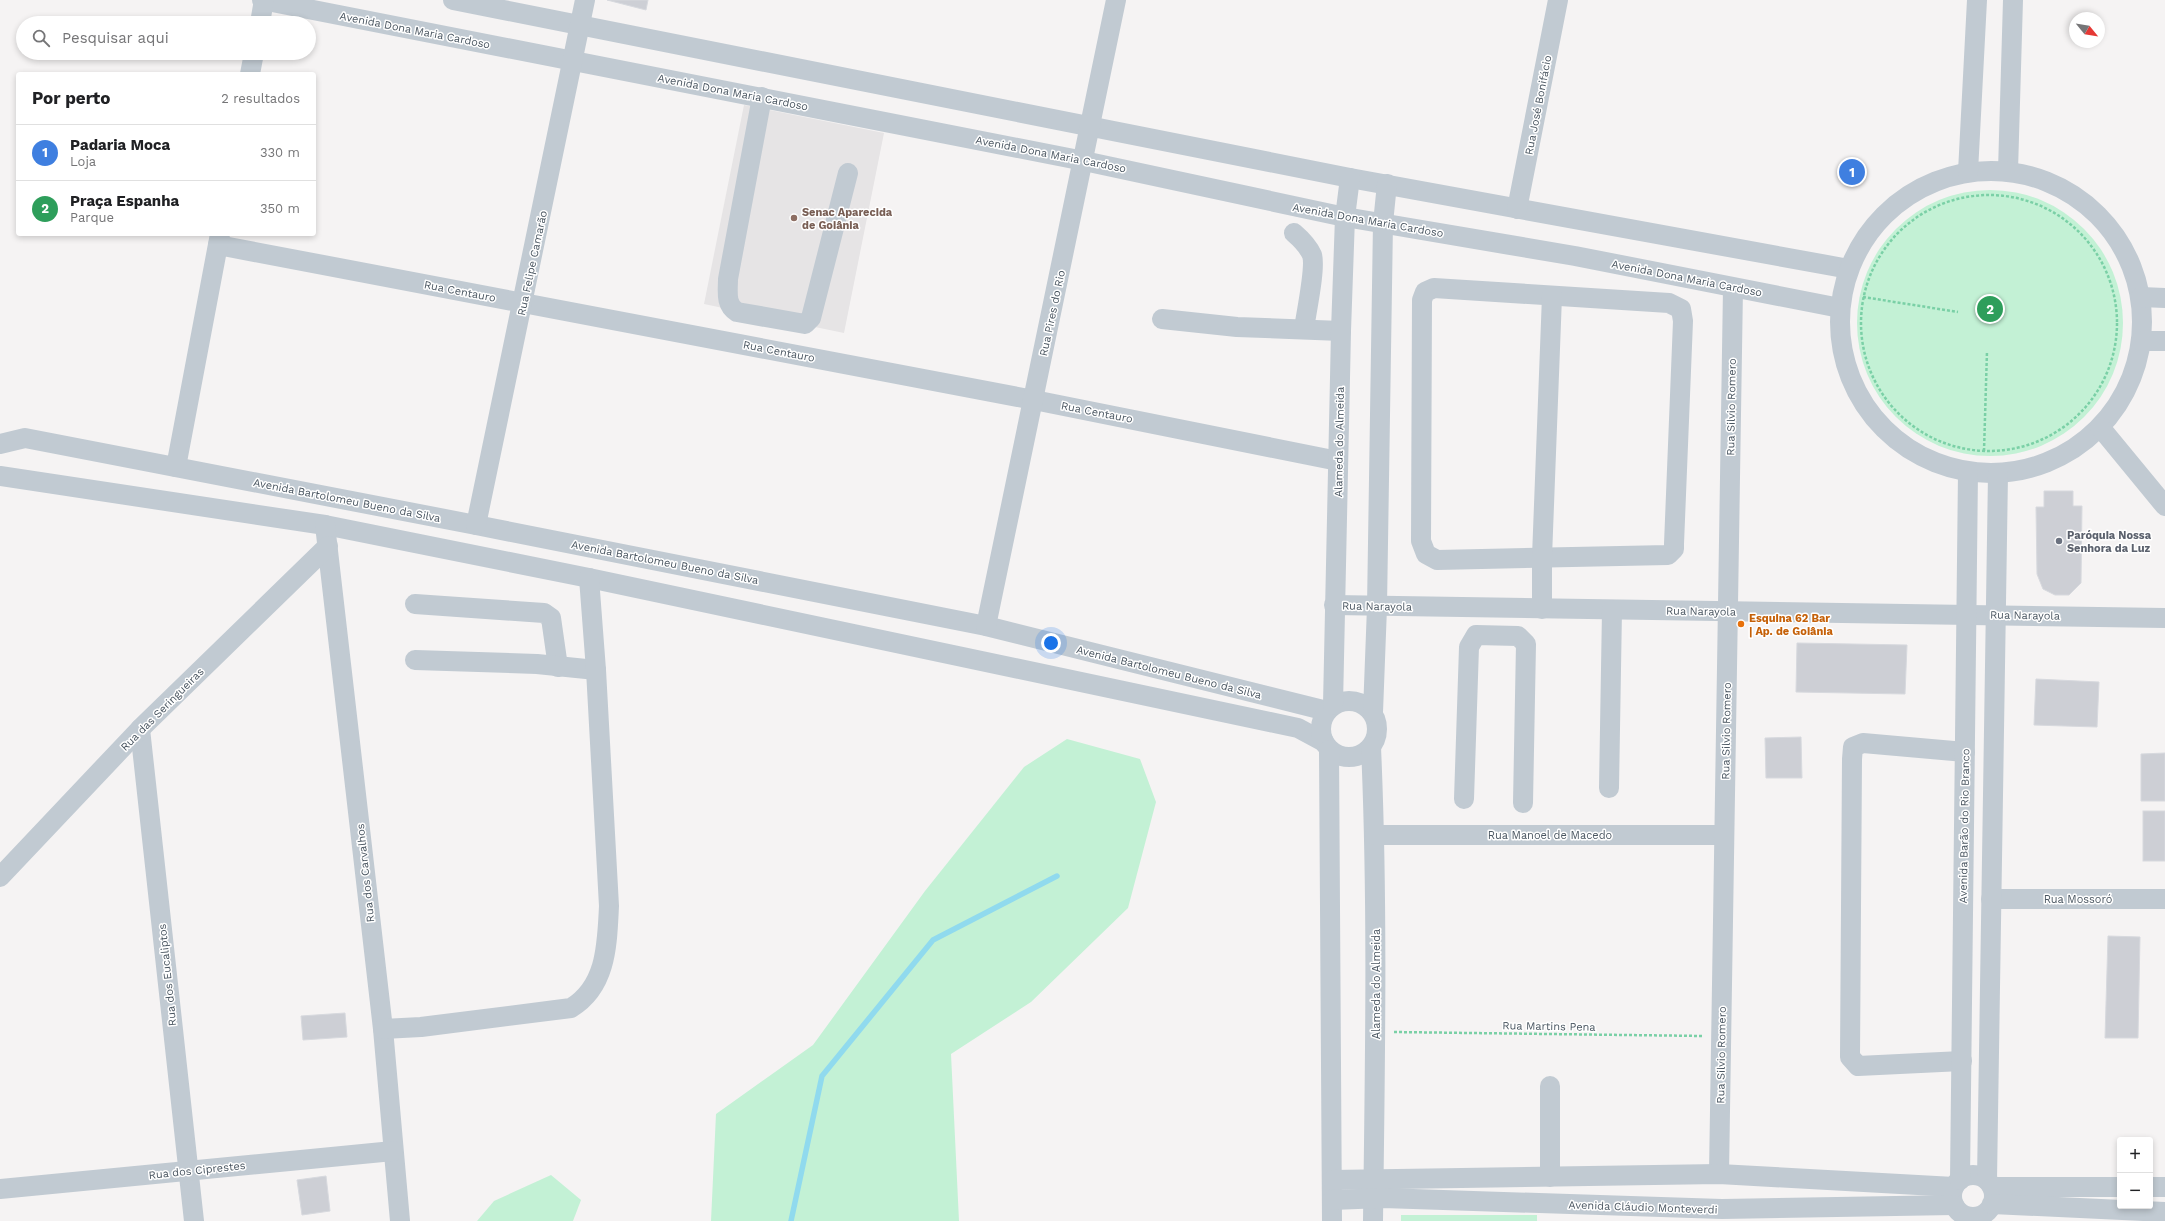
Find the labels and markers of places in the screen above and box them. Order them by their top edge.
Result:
pin: 1 [1839,157,1865,187]
place label: Senac Aparecida de Goiânia [802,206,893,232]
marker: Senac Aparecida de Goiânia [789,213,799,223]
pin: 2 [1977,294,2003,324]
place label: Paróquia Nossa Senhora da Luz [2067,529,2152,555]
marker: Paróquia Nossa Senhora da Luz [2054,536,2064,546]
place label: Esquina 62 Bar | Ap. de Goiânia [1749,612,1833,638]
marker: Esquina 62 Bar | Ap. de Goiânia [1736,619,1746,629]

